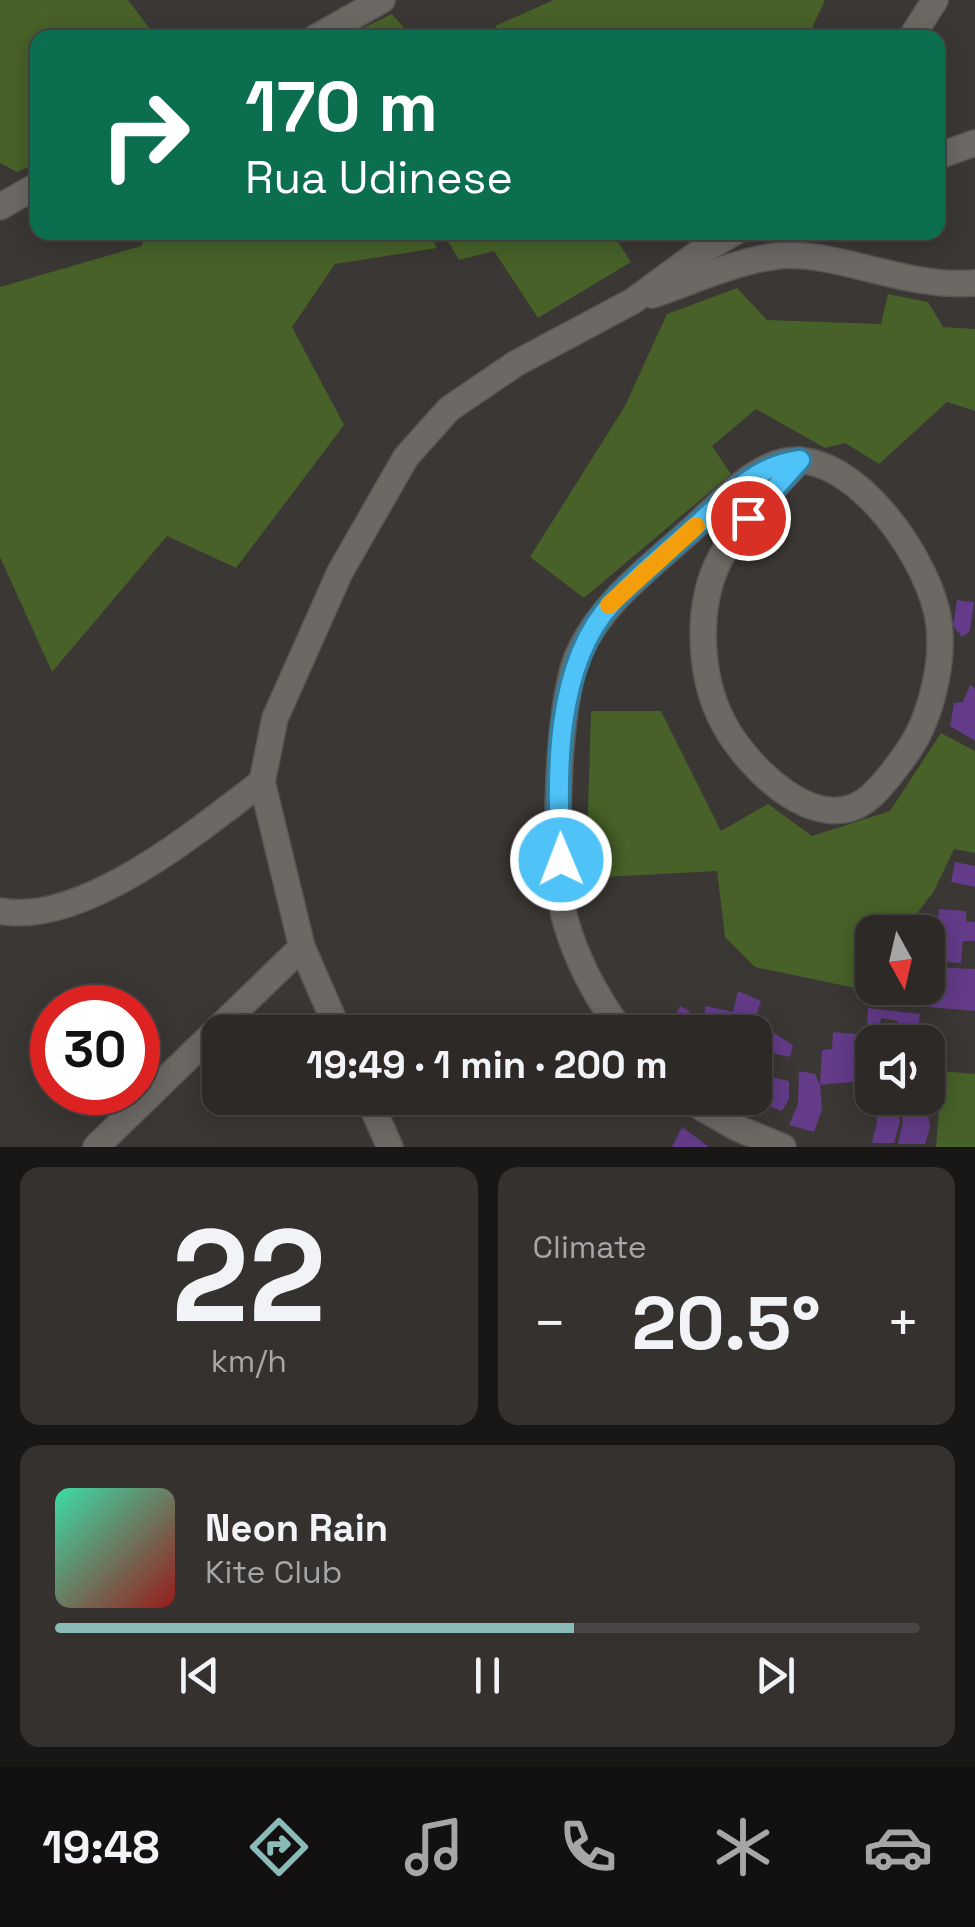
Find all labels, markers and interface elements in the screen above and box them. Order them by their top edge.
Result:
text: 170 m [245,62,438,151]
icon: right [80,70,210,200]
text: Rua Udinese [245,149,513,206]
pin [706,476,791,561]
icon: arrive [721,491,776,546]
position arrow [509,808,613,912]
north arrow [855,915,945,1005]
map controls [855,915,945,1115]
speed limit sign: 30 [30,985,160,1115]
button: sound [855,1025,945,1115]
text: 19:49 · 1 min · 200 m [306,1041,668,1089]
text: 22 [172,1193,326,1359]
text: Climate [533,1227,647,1267]
text: 20.5° [632,1275,821,1371]
text: − [533,1288,567,1358]
text: + [886,1288,920,1358]
text: km/h [211,1341,287,1381]
text: Neon Rain [205,1504,388,1552]
text: Kite Club [205,1552,342,1592]
icon: previous [172,1648,227,1703]
icon: pause [460,1648,515,1703]
icon: next [748,1648,803,1703]
icon: directions [244,1812,314,1882]
icon: music [399,1812,469,1882]
icon: phone [553,1812,623,1882]
icon: climate [708,1812,778,1882]
icon: car [863,1812,933,1882]
text: 19:48 [42,1819,160,1876]

